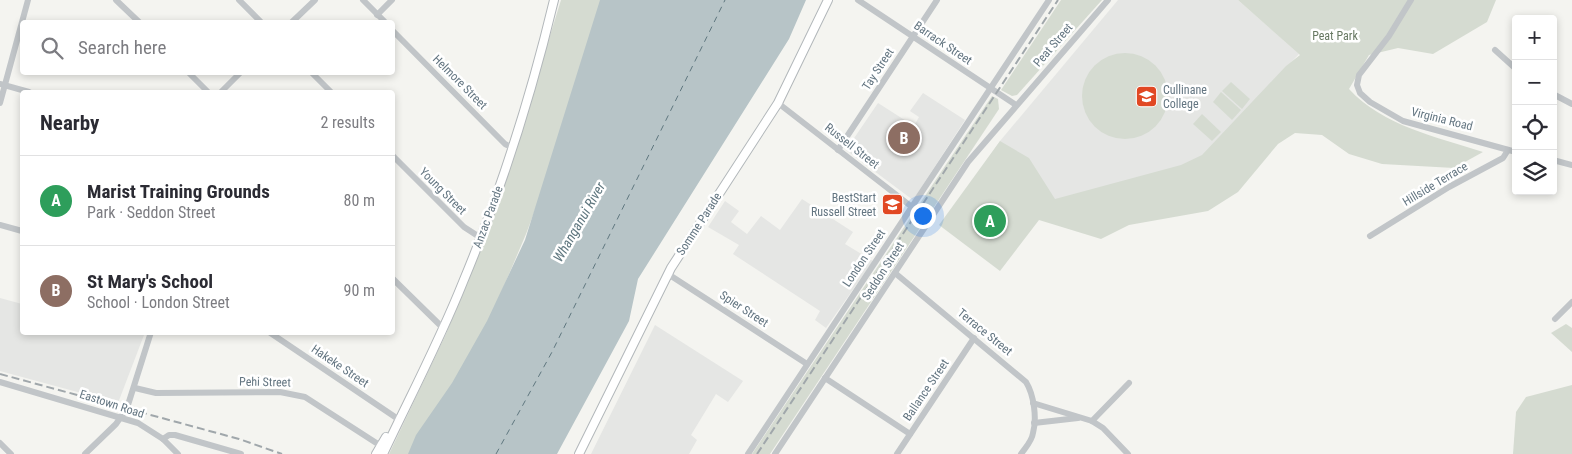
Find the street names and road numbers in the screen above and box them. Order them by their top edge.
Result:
street label: Barrack Street [911,18,975,68]
street label: Peat Street [1031,20,1076,69]
street label: Tay Street [859,45,897,93]
street label: Helmore Street [430,52,490,112]
street label: Virginia Road [1410,105,1474,133]
street label: Russell Street [822,120,882,172]
street label: Hillside Terrace [1400,159,1470,209]
street label: Young Street [417,165,470,218]
street label: Anzac Parade [470,184,506,250]
street label: Somme Parade [674,190,725,258]
street label: London Street [840,226,889,289]
street label: Seddon Street [859,239,907,303]
street label: Spier Street [717,288,771,330]
street label: Terrace Street [955,306,1015,359]
street label: Hakeke Street [309,342,372,390]
street label: Ballance Street [900,356,952,424]
street label: Pehi Street [239,375,291,389]
street label: Eastown Road [78,387,146,421]

